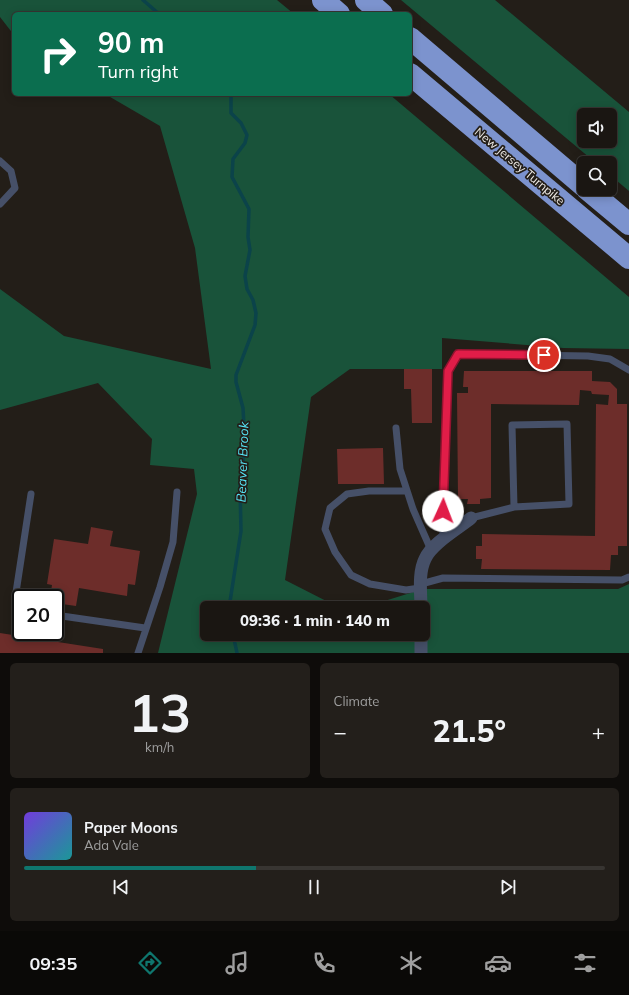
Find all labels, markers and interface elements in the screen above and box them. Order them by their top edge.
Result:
text: 90 m [98,25,164,60]
icon: right [32,28,84,80]
text: Turn right [98,60,178,83]
map controls [577,108,617,196]
button: sound [577,108,617,148]
street label: New Jersey Turnpike [472,124,568,208]
button: search [577,156,617,196]
pin [527,338,561,372]
icon: arrive [533,344,555,366]
water label: Beaver Brook [233,421,251,503]
position arrow [422,490,464,532]
speed limit sign: 20 [12,589,64,641]
text: 09:36 · 1 min · 140 m [240,611,390,630]
text: 13 [129,680,191,745]
text: Climate [334,693,379,709]
text: 21.5° [433,712,506,750]
text: − [334,718,347,746]
text: + [592,718,605,746]
text: km/h [145,739,174,755]
text: Paper Moons [84,818,178,837]
text: Ada Vale [84,837,139,853]
icon: previous [110,876,132,898]
icon: pause [303,876,325,898]
icon: next [497,876,519,898]
icon: directions [136,949,164,977]
icon: music [223,949,251,977]
icon: phone [310,949,338,977]
icon: climate [397,949,425,977]
icon: car [484,949,512,977]
icon: filters [571,949,599,977]
text: 09:35 [30,952,77,975]

